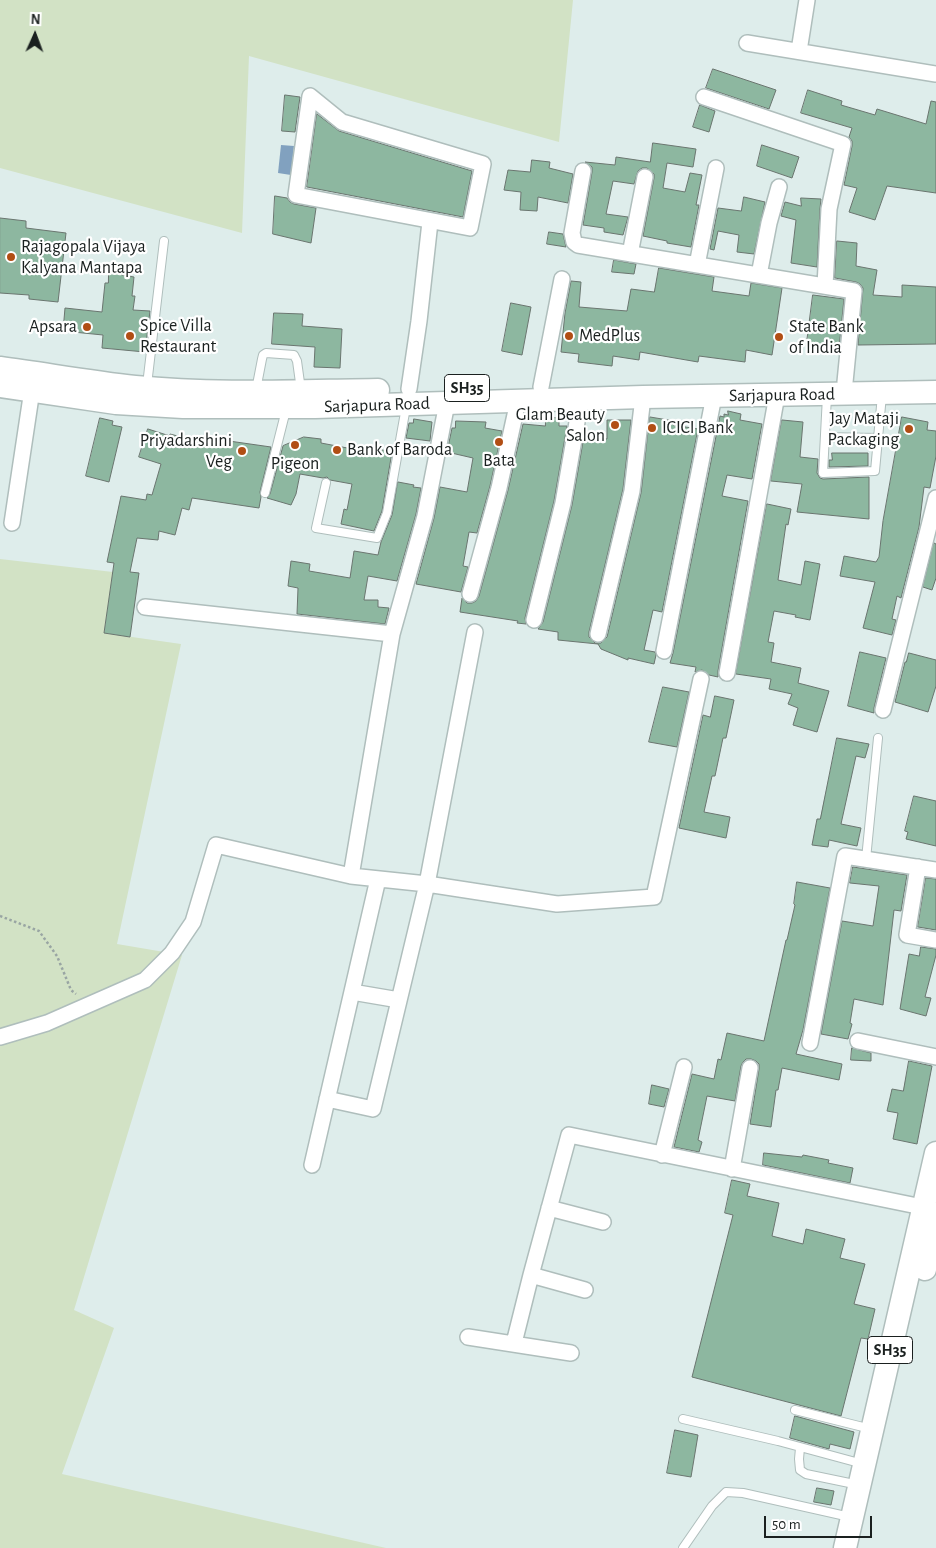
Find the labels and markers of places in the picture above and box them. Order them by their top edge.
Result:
place label: Rajagopala Vijaya Kalyana Mantapa [21,236,146,278]
marker: Rajagopala Vijaya Kalyana Mantapa [5,251,17,263]
place label: Spice Villa Restaurant [140,315,216,358]
place label: Apsara [29,316,77,338]
place label: State Bank of India [789,316,864,358]
marker: Apsara [81,321,93,333]
place label: MedPlus [579,325,640,347]
marker: Spice Villa Restaurant [124,330,136,342]
marker: MedPlus [563,330,575,342]
marker: State Bank of India [773,331,785,343]
place label: Glam Beauty Salon [516,404,605,446]
place label: Jay Mataji Packaging [828,408,899,450]
place label: ICICI Bank [662,417,733,439]
marker: Glam Beauty Salon [609,419,621,431]
marker: ICICI Bank [646,422,658,434]
marker: Jay Mataji Packaging [903,423,915,435]
place label: Priyadarshini Veg [140,430,232,472]
marker: Bata [493,436,505,448]
marker: Pigeon [289,439,301,451]
place label: Bank of Baroda [347,439,452,461]
marker: Bank of Baroda [331,444,343,456]
marker: Priyadarshini Veg [236,445,248,457]
place label: Bata [483,450,515,472]
place label: Pigeon [271,453,319,475]

